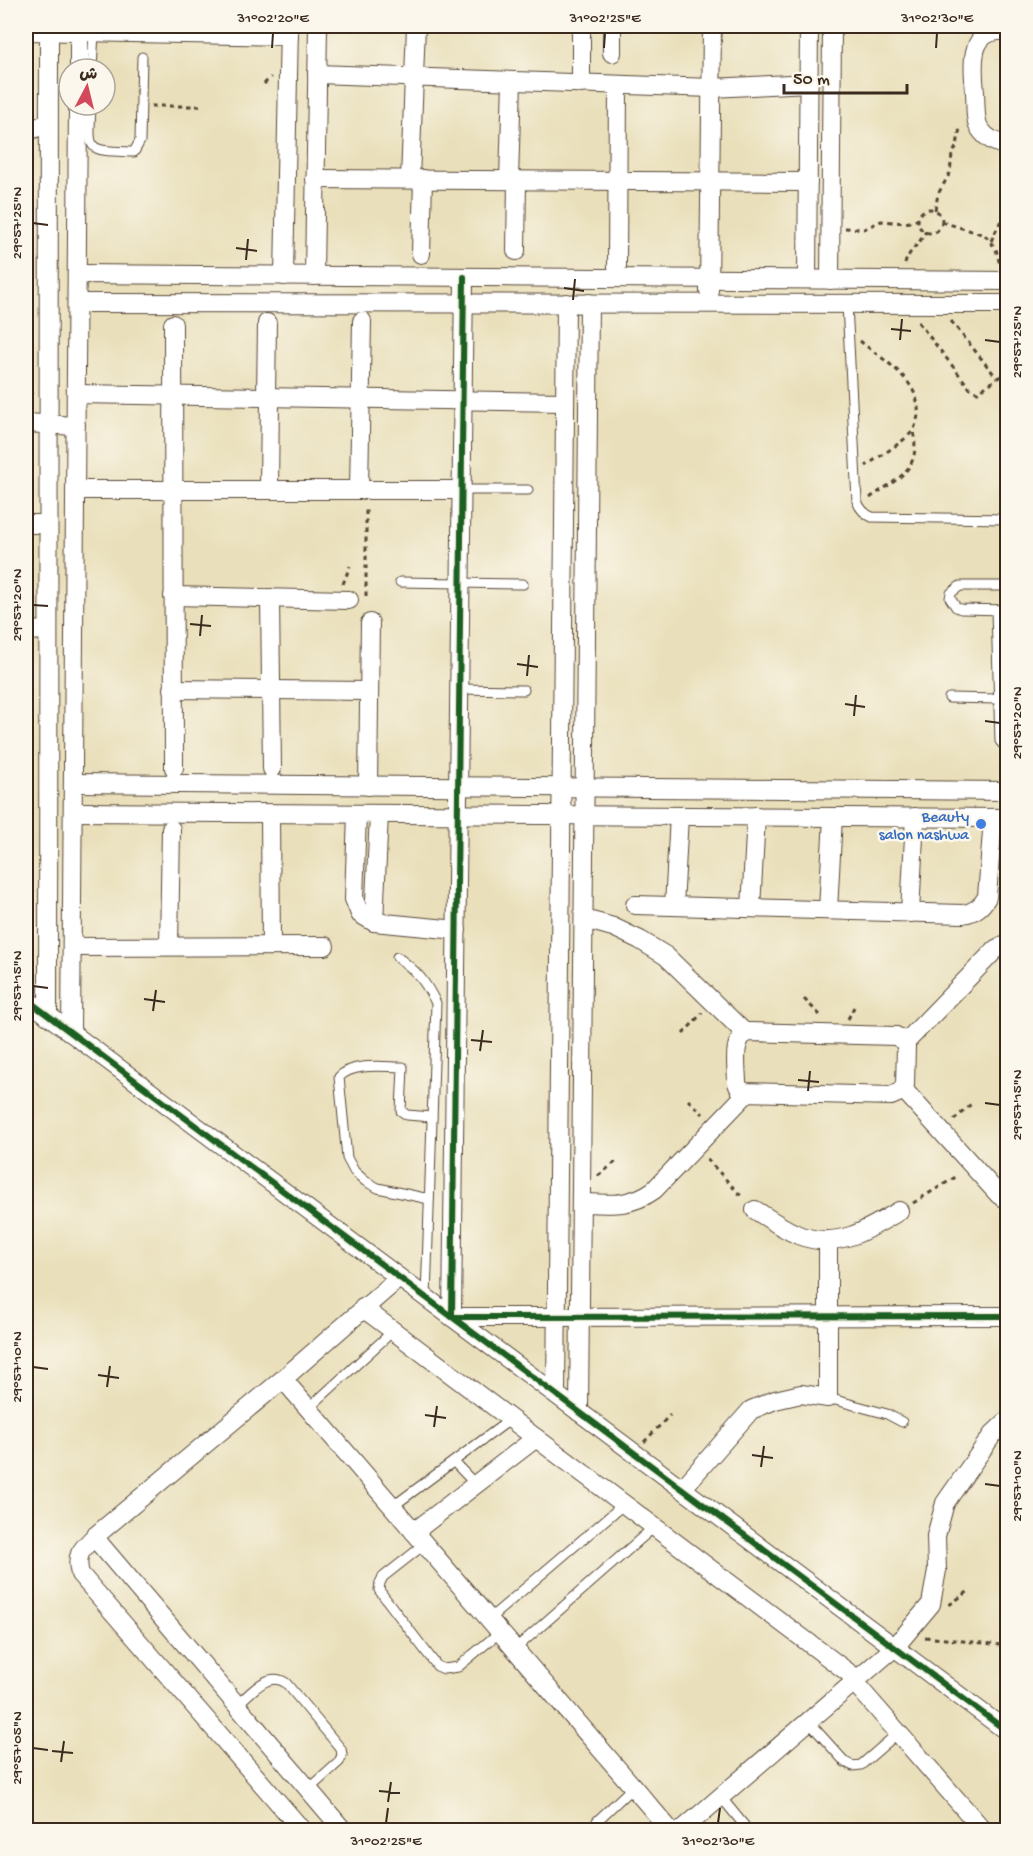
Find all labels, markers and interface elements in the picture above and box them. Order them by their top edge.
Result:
text: 31°02'20"E [236,10,310,28]
text: 31°02'25"E [568,10,641,28]
text: 31°02'30"E [900,10,974,28]
north arrow [57,57,117,117]
scale bar [784,57,907,95]
text: ش [79,65,98,86]
text: 50 m [793,70,830,91]
text: 29°57'25"N [9,187,27,259]
text: 29°57'25"N [1009,306,1027,378]
text: 29°57'20"N [9,568,27,642]
text: 29°57'20"N [1009,686,1027,760]
place label: Beauty salon nashwa [879,809,970,846]
marker: Beauty salon nashwa [974,817,988,831]
text: 29°57'15"N [9,950,27,1022]
text: 29°57'15"N [1009,1069,1027,1141]
text: 29°57'10"N [9,1331,27,1403]
text: 29°57'10"N [1009,1450,1027,1522]
text: 29°57'05"N [9,1711,27,1785]
text: 31°02'25"E [349,1833,422,1851]
text: 31°02'30"E [681,1833,755,1851]

